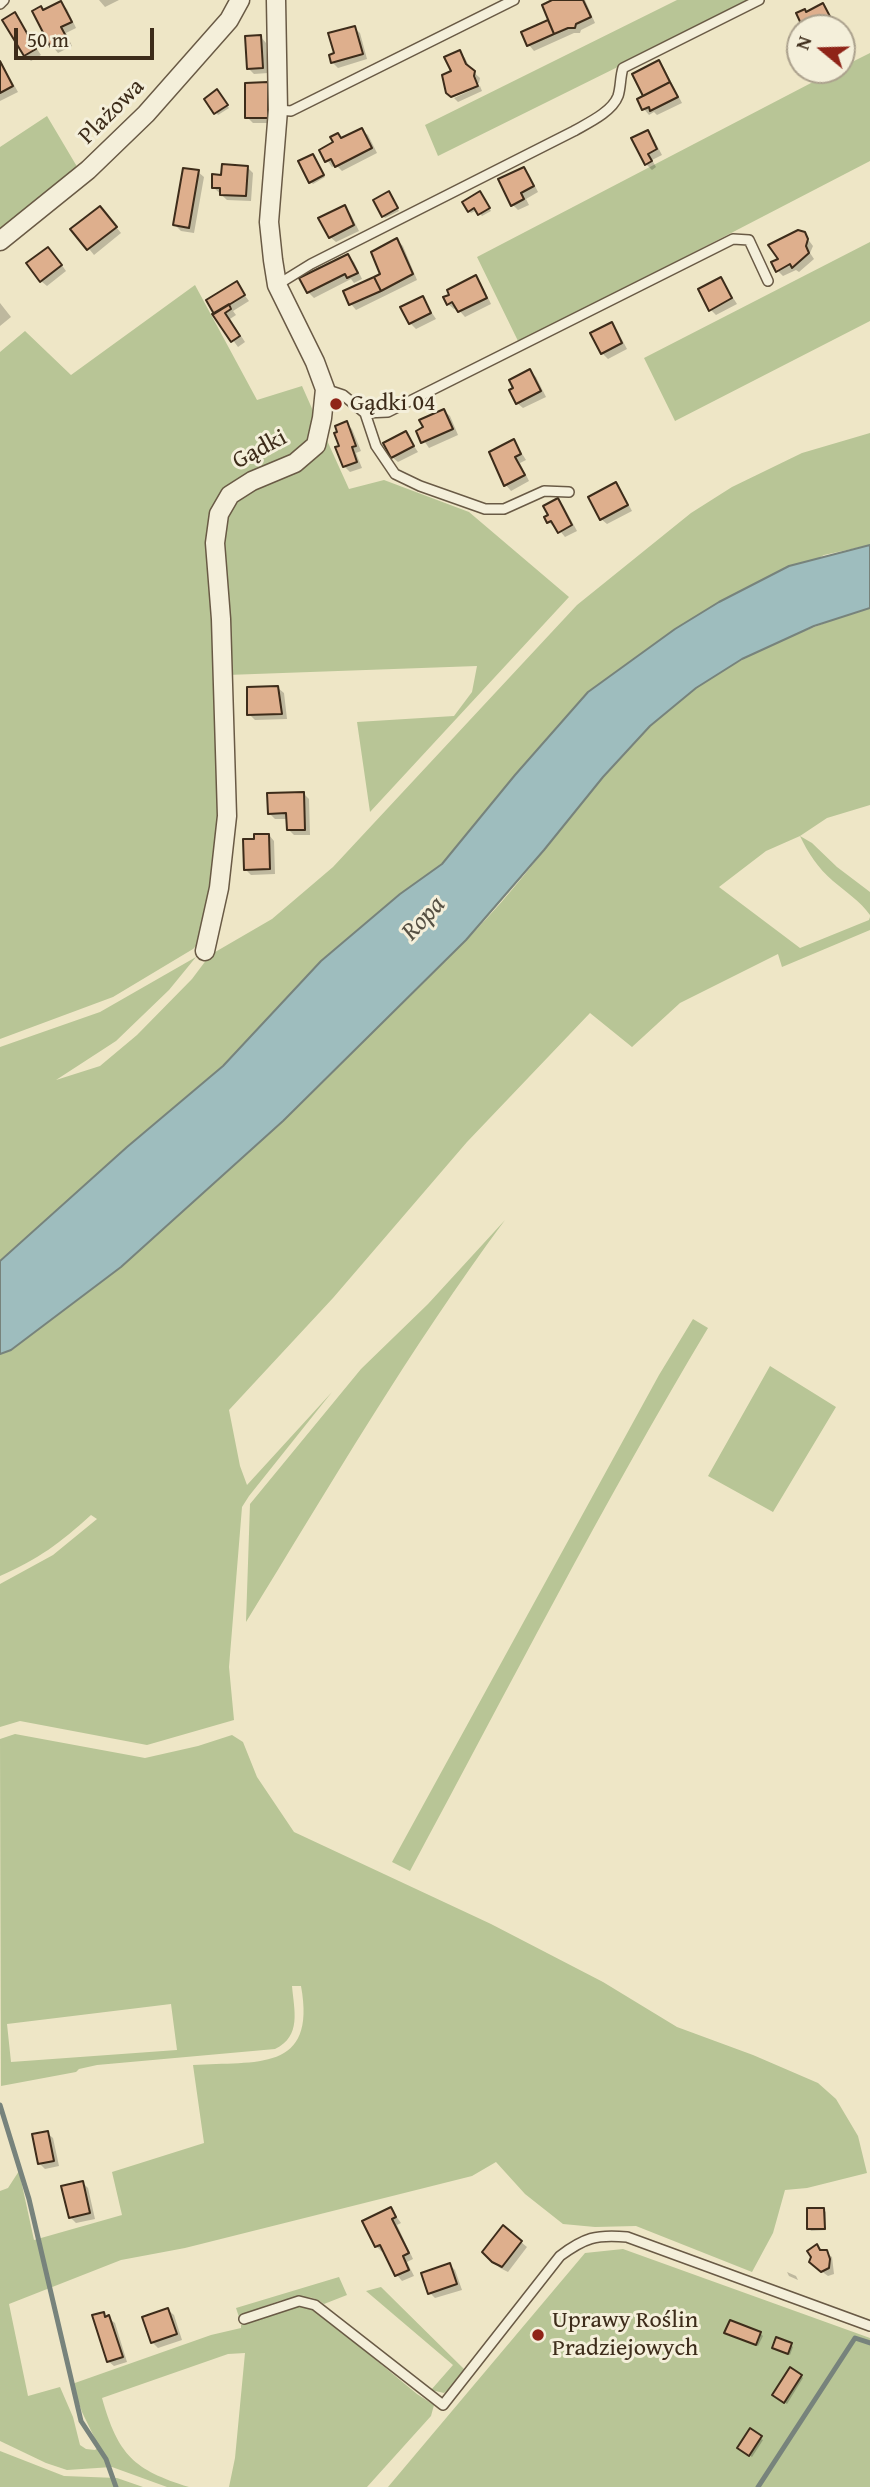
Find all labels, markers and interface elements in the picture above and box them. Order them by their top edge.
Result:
scale bar [18,14,158,58]
north arrow [786,14,856,84]
text: 50 m [27,24,69,55]
text: N [788,32,818,53]
street label: Plażowa [73,73,151,151]
place label: Gądki 04 [350,390,436,418]
marker: Gądki 04 [328,396,344,412]
street label: Gądki [228,424,292,476]
water label: Ropa [396,890,452,948]
place label: Uprawy Roślin Pradziejowych [552,2307,698,2363]
marker: Uprawy Roślin Pradziejowych [530,2327,546,2343]

